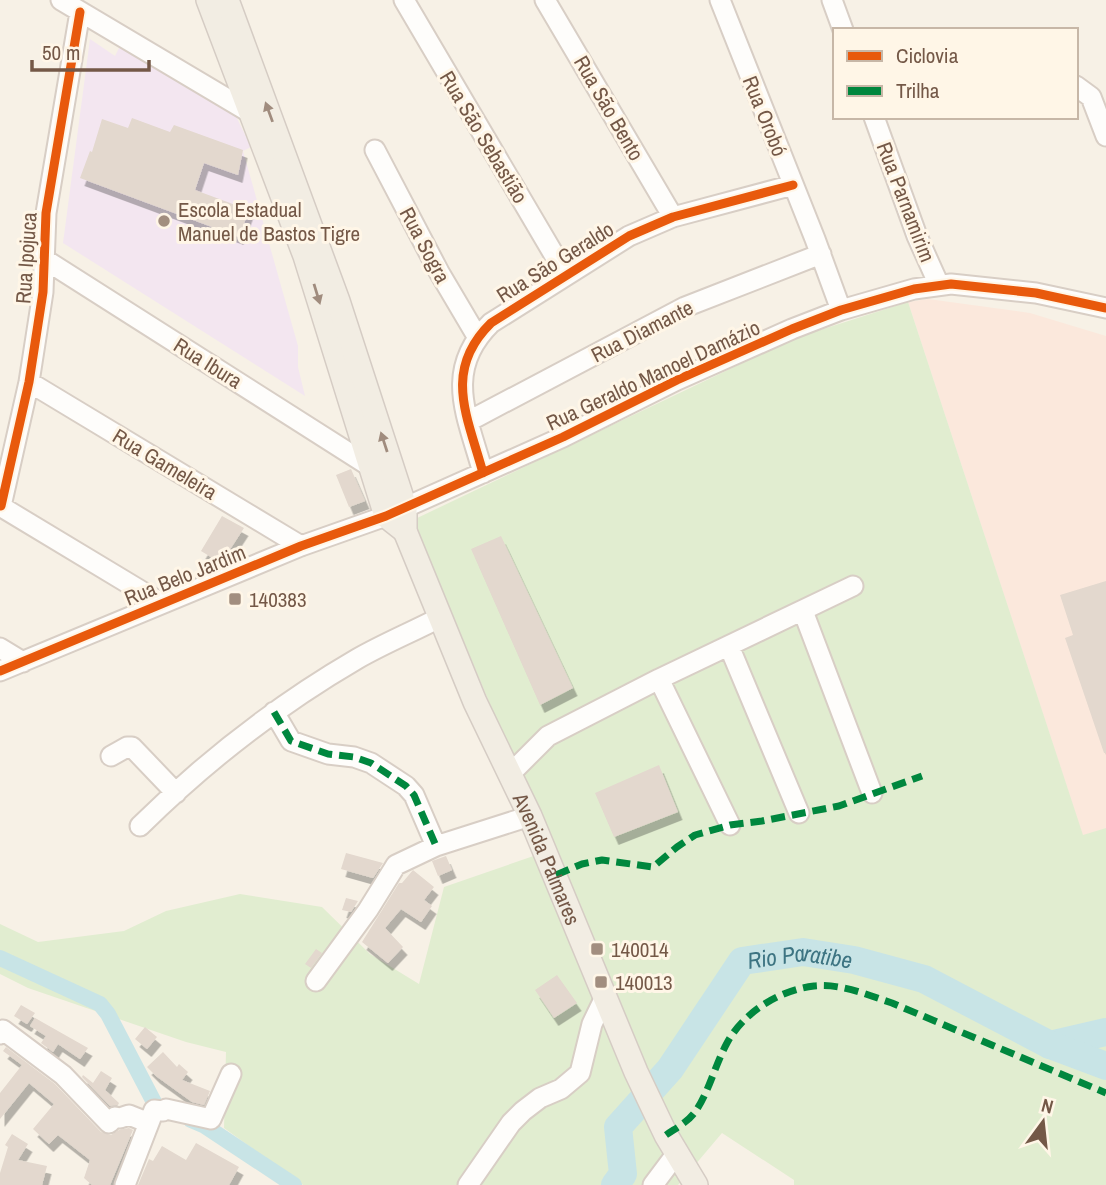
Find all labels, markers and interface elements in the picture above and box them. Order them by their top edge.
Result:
scale bar [32,28,149,72]
legend [833,28,1078,119]
text: 50 m [42,38,80,67]
text: Ciclovia [896,41,959,70]
street label: Rua São Bento [567,50,651,166]
street label: Rua São Sebastião [433,66,535,208]
street label: Rua Orobó [736,72,794,160]
text: Trilha [896,76,940,105]
one-way arrow [263,101,274,122]
street label: Rua Parnamirim [870,138,942,266]
place label: Escola Estadual Manuel de Bastos Tigre [178,195,360,248]
street label: Rua Sogra [393,202,457,289]
street label: Rua Ipojuca [8,211,44,305]
marker: Escola Estadual Manuel de Bastos Tigre [156,213,172,229]
street label: Rua São Geraldo [491,214,619,310]
one-way arrow [312,283,323,304]
street label: Rua Diamante [586,293,698,369]
street label: Rua Geraldo Manoel Damázio [541,313,765,437]
street label: Rua Ibura [168,331,248,396]
street label: Rua Gameleira [107,422,223,507]
one-way arrow [378,431,389,452]
street label: Rua Belo Jardim [120,538,250,612]
place label: 140383 [249,585,306,614]
marker: 140383 [227,591,243,607]
street label: Avenida Palmares [506,787,588,929]
place label: 140014 [611,935,669,964]
water label: Rio Paratibe [745,936,855,976]
marker: 140014 [589,941,605,957]
place label: 140013 [615,968,672,997]
marker: 140013 [593,974,609,990]
north arrow [1008,1087,1078,1157]
text: N [1039,1092,1056,1120]

